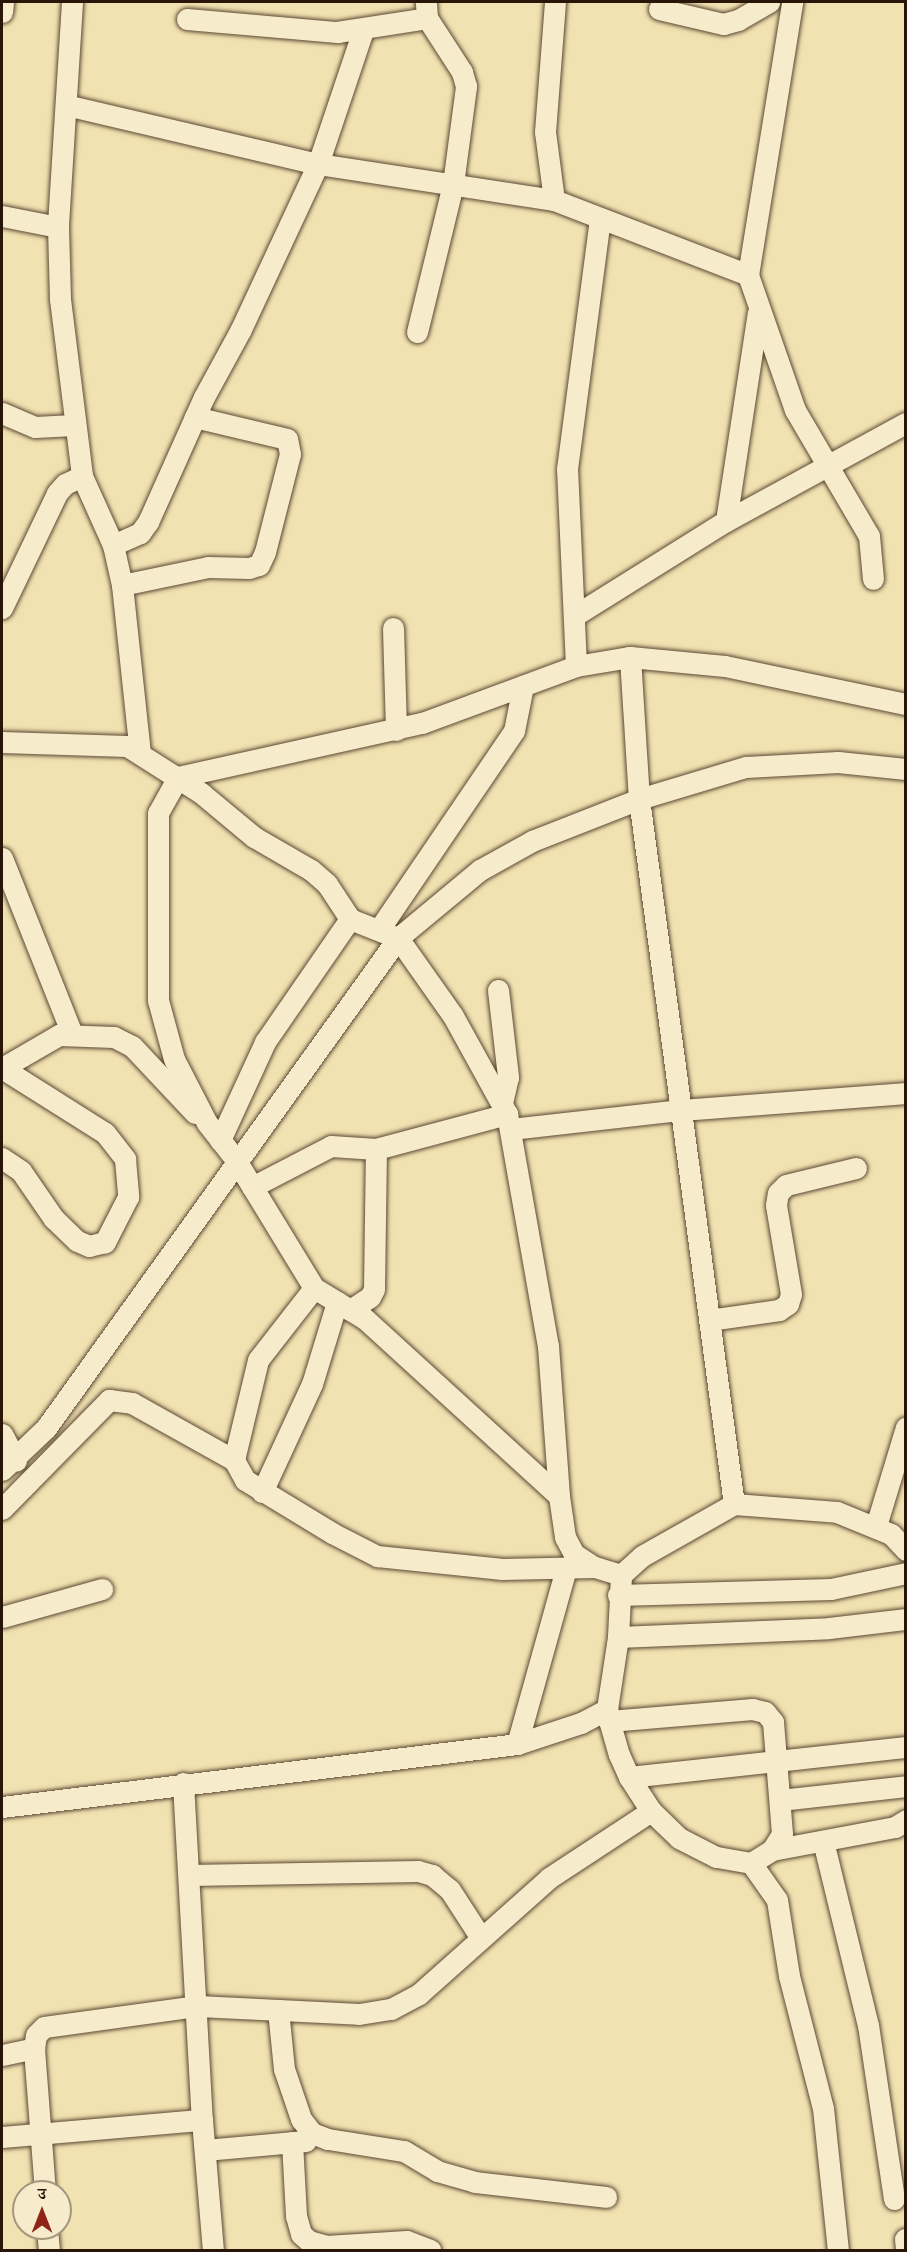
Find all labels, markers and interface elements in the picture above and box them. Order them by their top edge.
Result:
north arrow [12,2180,72,2240]
text: उ [38,2183,46,2205]

